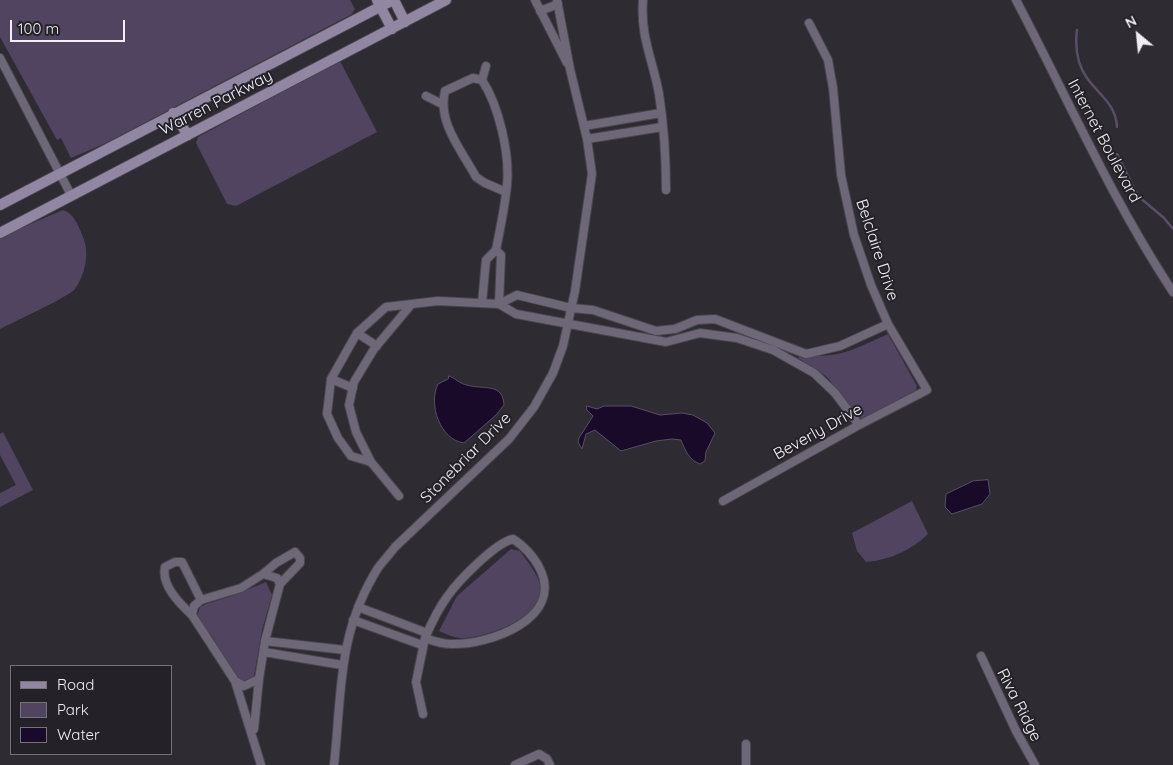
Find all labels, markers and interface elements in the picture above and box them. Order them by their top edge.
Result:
scale bar [12,10,128,42]
north arrow [1113,10,1163,60]
text: N [1122,11,1140,32]
text: 100 m [18,19,59,38]
street label: Warren Parkway [156,66,276,140]
street label: Internet Boulevard [1063,76,1145,206]
street label: Belclaire Drive [852,197,902,303]
street label: Beverly Drive [770,400,866,464]
street label: Stonebriar Drive [417,409,515,507]
legend [10,665,172,755]
street label: Riva Ridge [992,665,1046,745]
text: Road [57,675,94,694]
text: Park [57,700,89,719]
text: Water [57,725,100,744]

